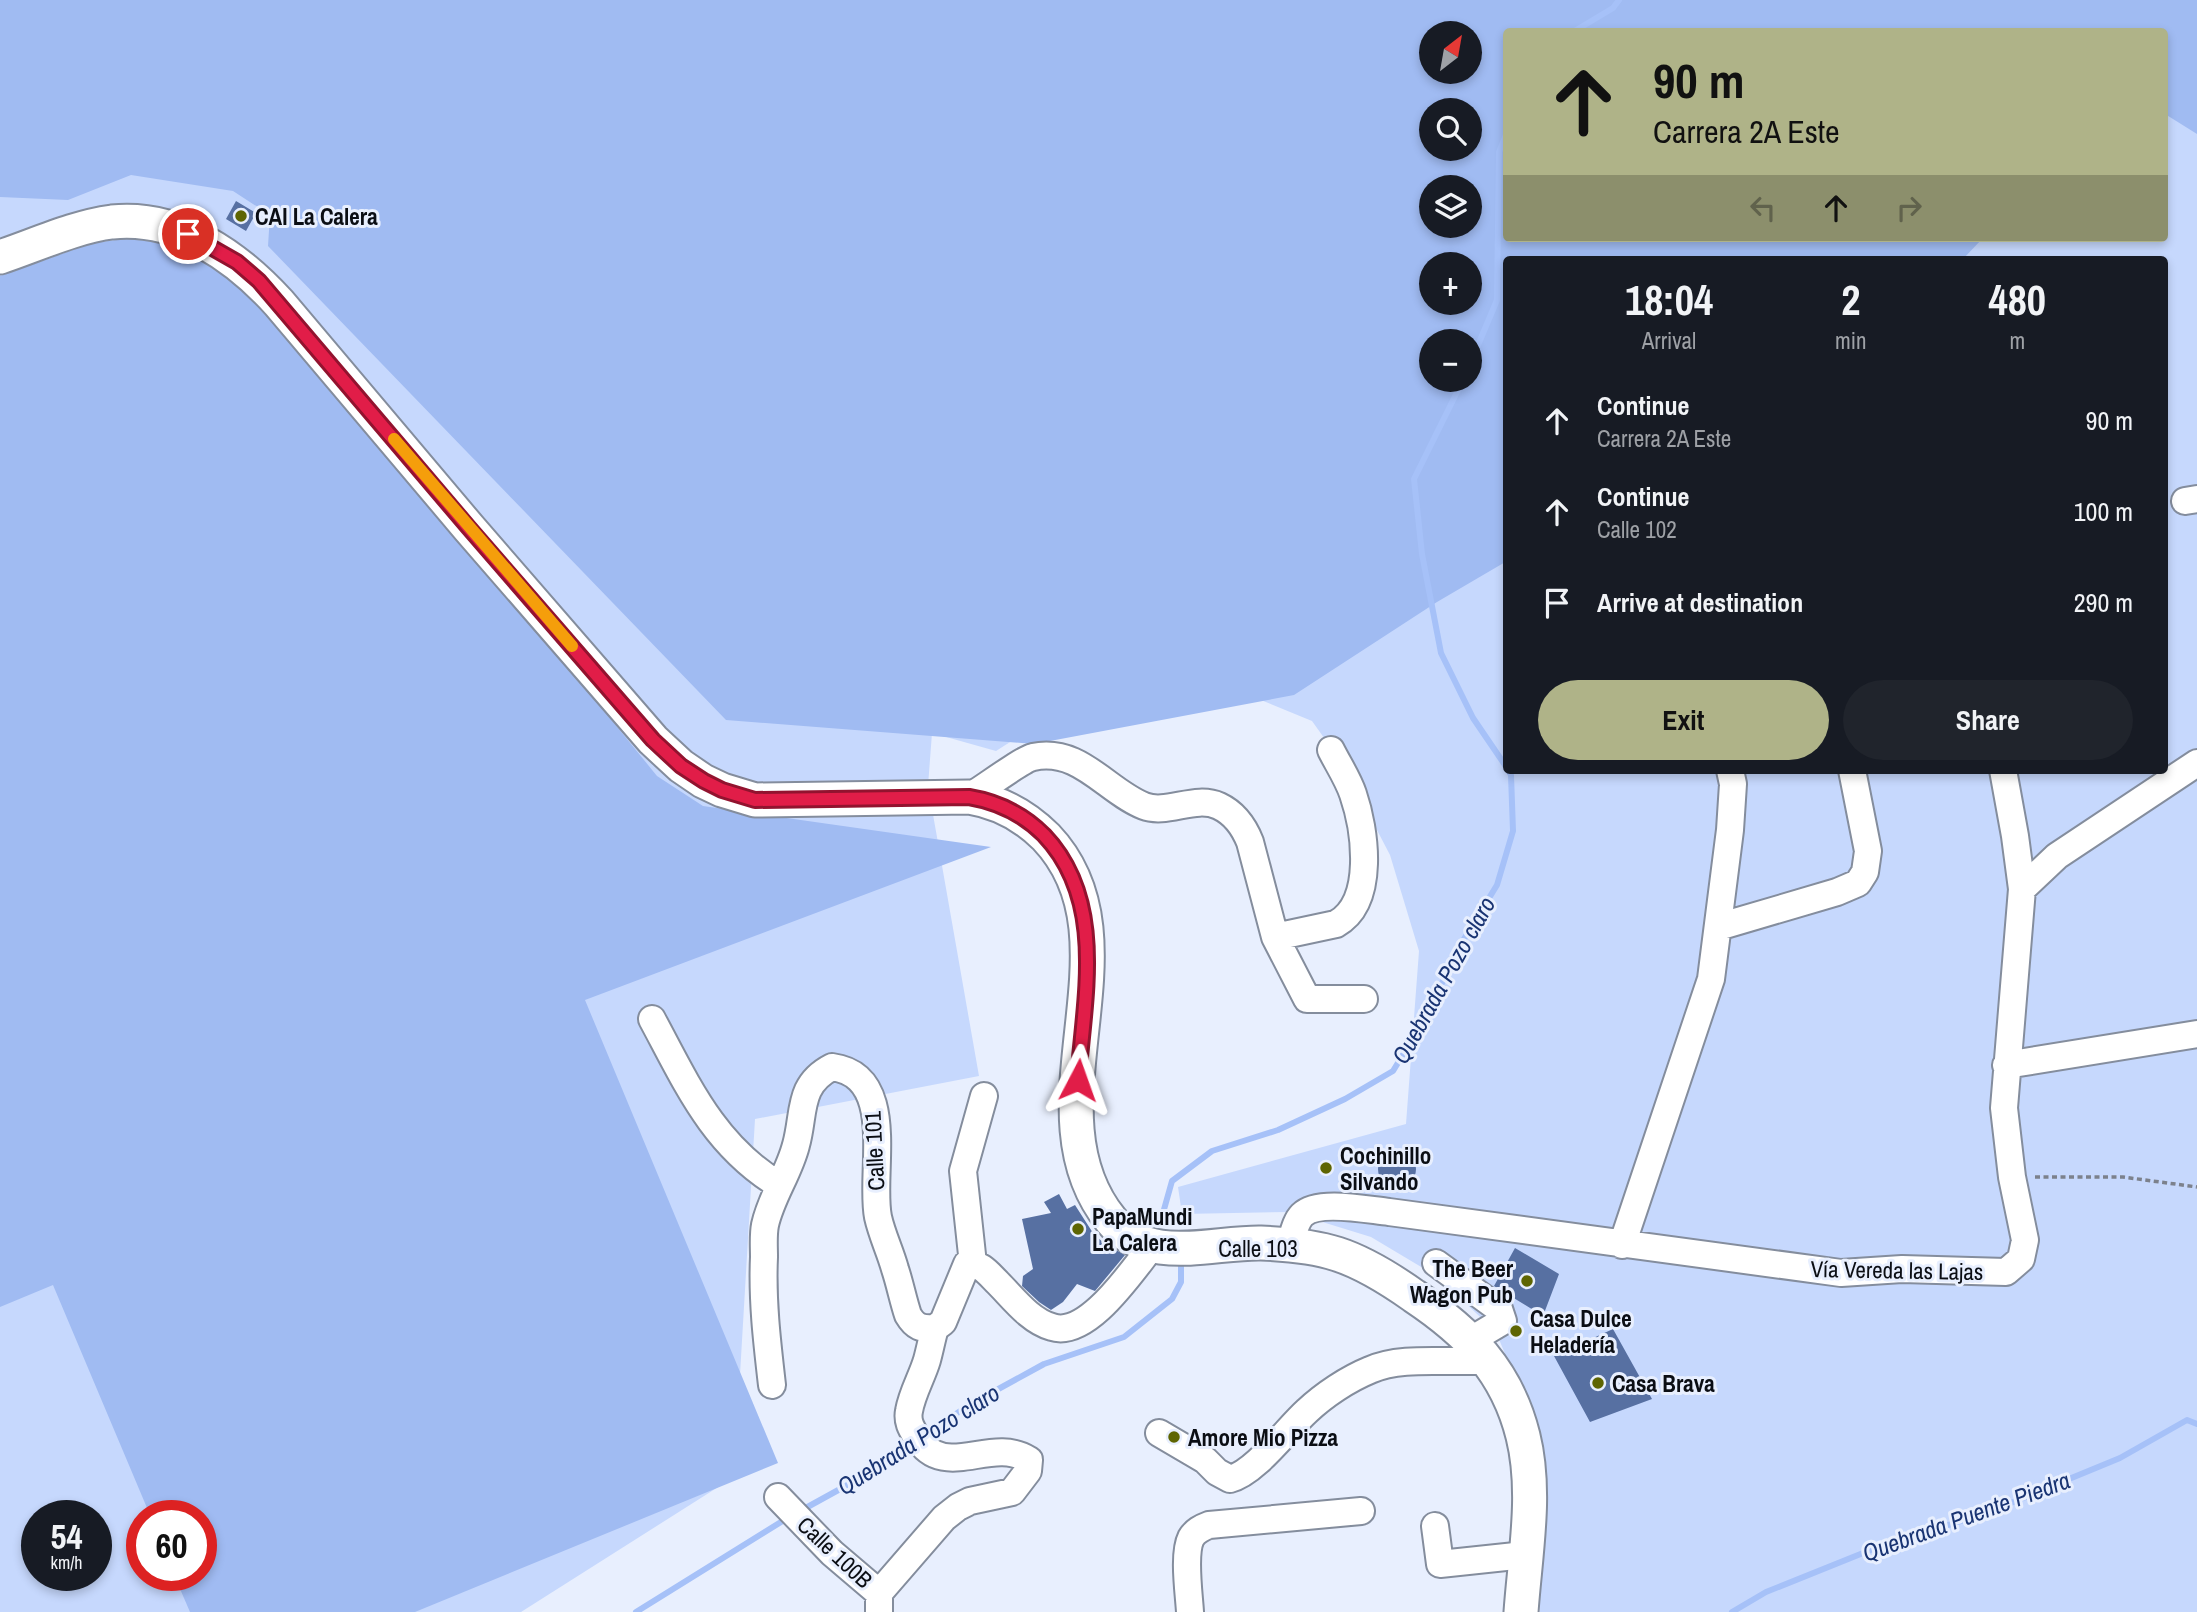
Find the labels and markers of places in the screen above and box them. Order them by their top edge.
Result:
place label: CAI La Calera [255,201,378,232]
pin [158,204,218,264]
marker: CAI La Calera [233,208,249,224]
place label: Cochinillo Silvando [1340,1140,1431,1197]
marker: Cochinillo Silvando [1318,1160,1334,1176]
place label: PapaMundi La Calera [1092,1201,1193,1258]
marker: PapaMundi La Calera [1070,1221,1086,1237]
place label: The Beer Wagon Pub [1410,1253,1514,1310]
marker: The Beer Wagon Pub [1519,1273,1535,1289]
place label: Casa Dulce Heladería [1530,1303,1632,1360]
marker: Casa Dulce Heladería [1508,1323,1524,1339]
place label: Casa Brava [1612,1368,1715,1399]
marker: Casa Brava [1590,1375,1606,1391]
place label: Amore Mio Pizza [1188,1422,1338,1453]
marker: Amore Mio Pizza [1166,1429,1182,1445]

